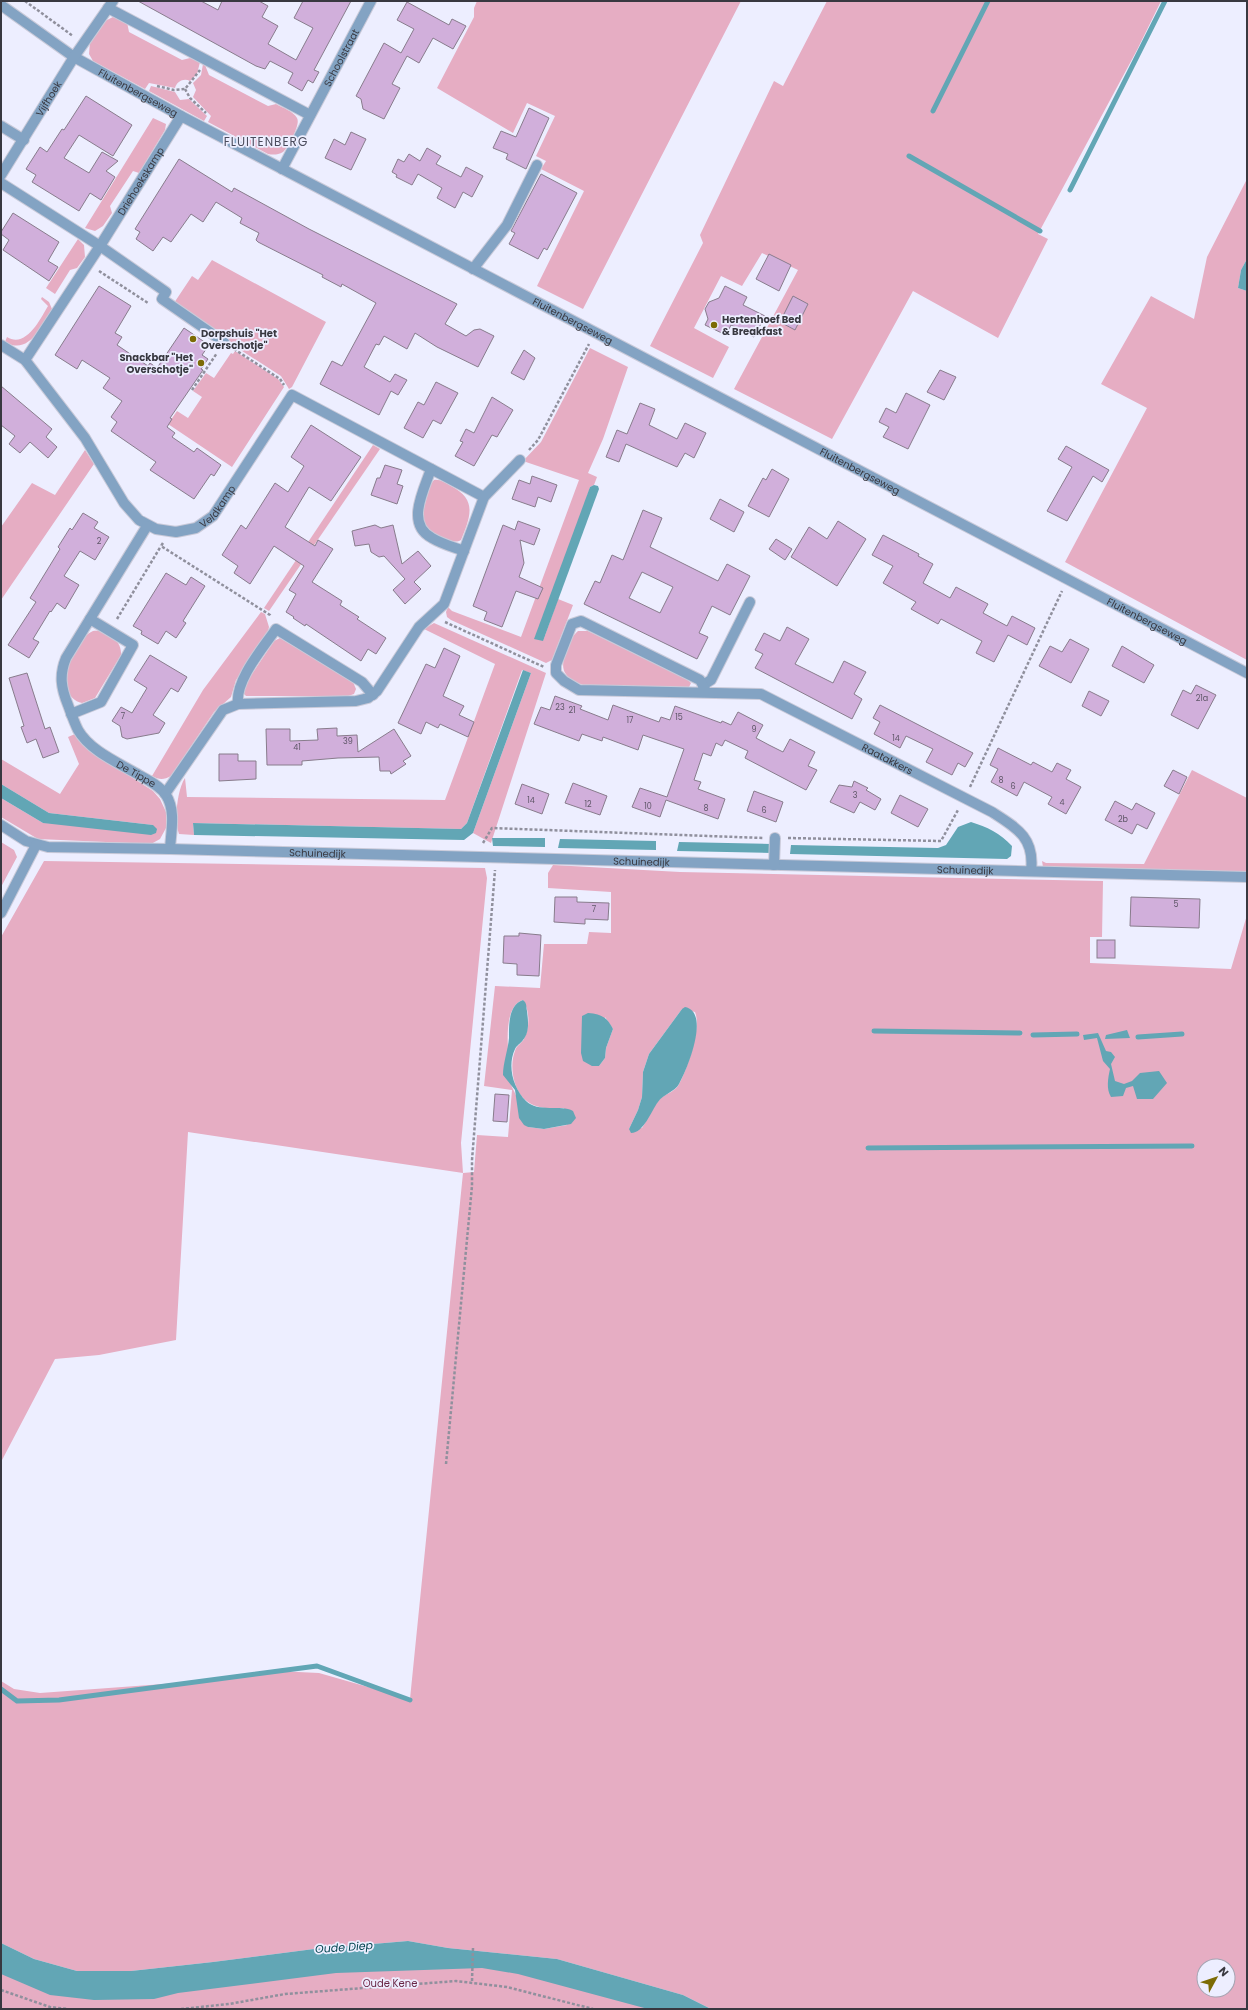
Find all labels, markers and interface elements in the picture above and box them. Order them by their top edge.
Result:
street label: Schoolstraat [320,26,363,89]
street label: Fluitenbergseweg [96,64,181,120]
street label: Vijfhoek [32,77,65,119]
district label: FLUITENBERG [224,133,308,150]
street label: Driehoekskamp [114,144,168,218]
street label: Fluitenbergseweg [530,294,616,348]
place label: Hertenhoef Bed & Breakfast [722,312,801,339]
marker: Hertenhoef Bed & Breakfast [709,320,719,330]
place label: Dorpshuis "Het Overschotje" [201,326,277,353]
marker: Dorpshuis "Het Overschotje" [188,334,198,344]
place label: Snackbar "Het Overschotje" [119,350,193,377]
marker: Snackbar "Het Overschotje" [196,358,206,368]
street label: Fluitenbergseweg [817,444,903,498]
street label: Veldkamp [196,482,239,531]
house number: 2 [97,536,102,547]
street label: Fluitenbergseweg [1104,594,1190,648]
house number: 21a [1196,693,1208,704]
house number: 23 [555,702,565,713]
house number: 21 [568,705,576,716]
house number: 7 [121,711,126,722]
house number: 15 [675,712,683,723]
house number: 17 [627,715,634,726]
house number: 9 [751,724,757,735]
house number: 14 [892,733,900,744]
house number: 39 [343,736,353,747]
street label: Raatakkers [859,739,916,778]
house number: 41 [293,742,301,753]
street label: De Tippe [114,756,159,791]
house number: 8 [998,775,1004,786]
house number: 6 [1010,781,1016,792]
house number: 3 [853,790,858,801]
house number: 14 [527,795,535,806]
house number: 4 [1059,797,1065,808]
house number: 12 [584,799,592,810]
house number: 10 [644,801,652,812]
house number: 8 [703,803,709,814]
house number: 6 [761,805,767,816]
house number: 2b [1118,814,1129,825]
street label: Schuinedijk [289,845,347,861]
street label: Schuinedijk [613,853,671,870]
street label: Schuinedijk [937,861,995,878]
house number: 5 [1173,899,1179,910]
house number: 7 [592,904,597,915]
water label: Oude Diep [315,1937,373,1957]
north arrow [1196,1958,1236,1998]
text: N [1215,1963,1232,1980]
park label: Oude Kene [363,1976,417,1991]

